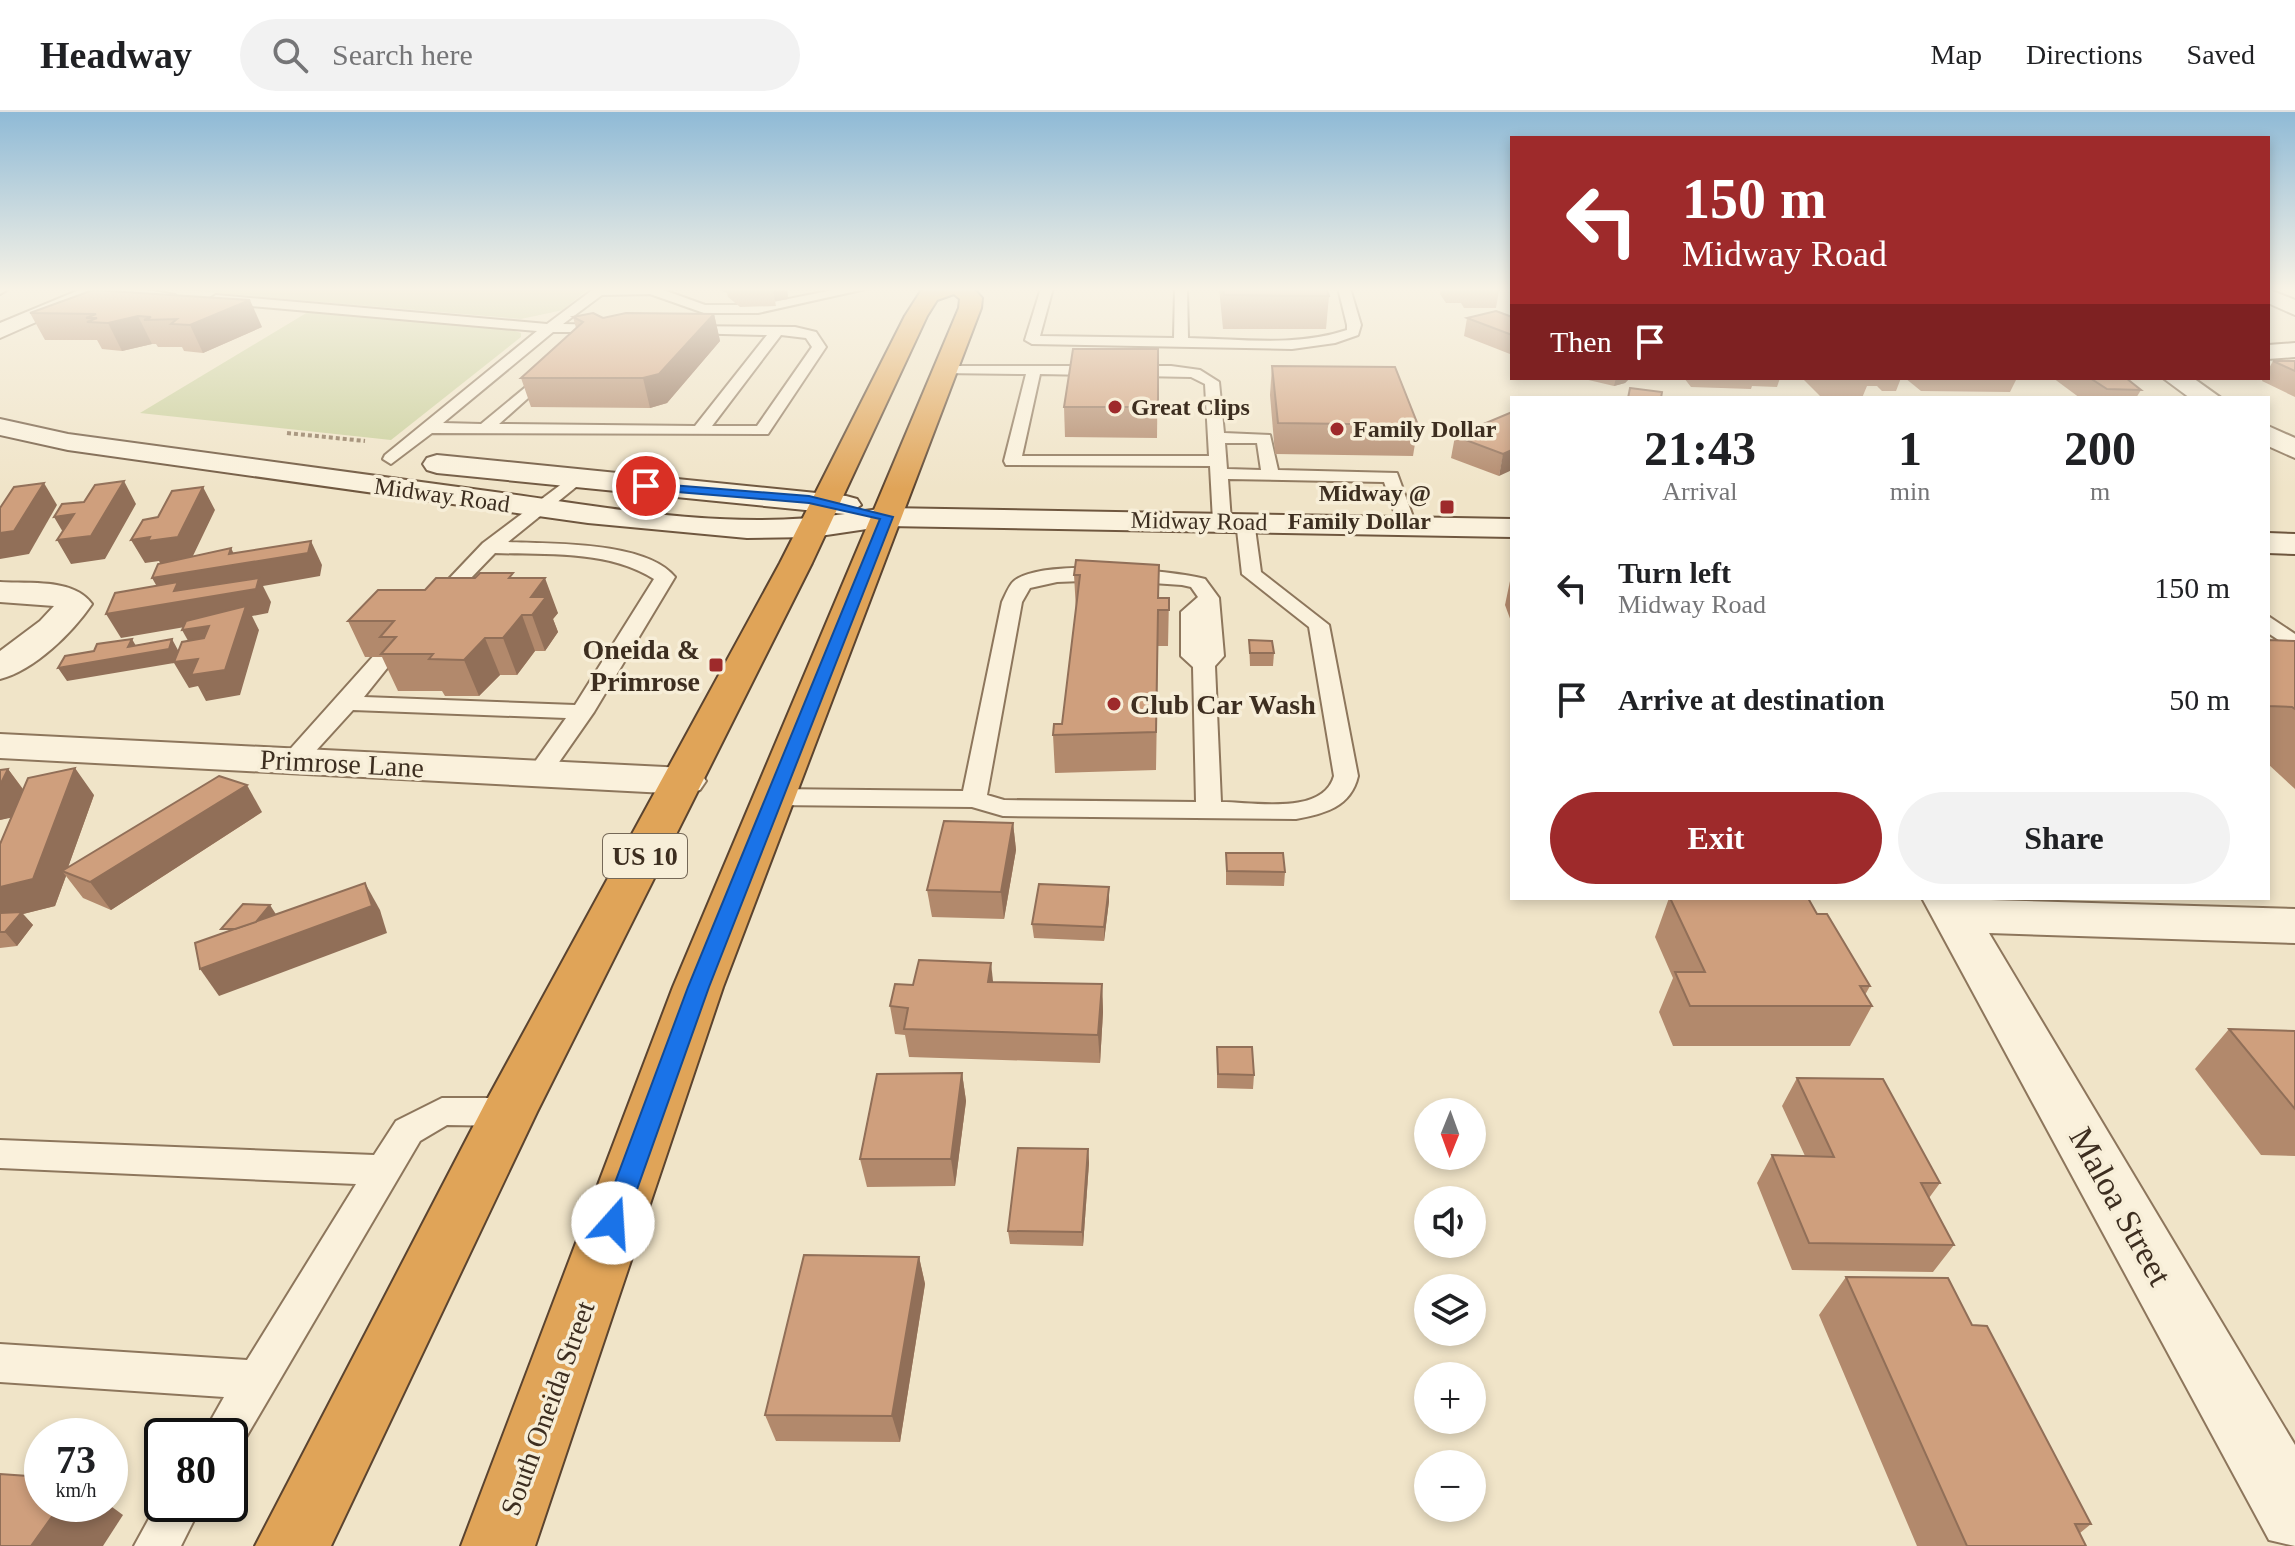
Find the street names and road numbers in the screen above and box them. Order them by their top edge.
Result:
street label: Midway Road [373,473,511,517]
street label: Midway Road [1130,507,1268,535]
street label: Primrose Lane [259,744,425,783]
road number: US 10 [603,834,687,878]
street label: Maloa Street [2062,1121,2179,1292]
street label: South Oneida Street [494,1297,601,1519]

